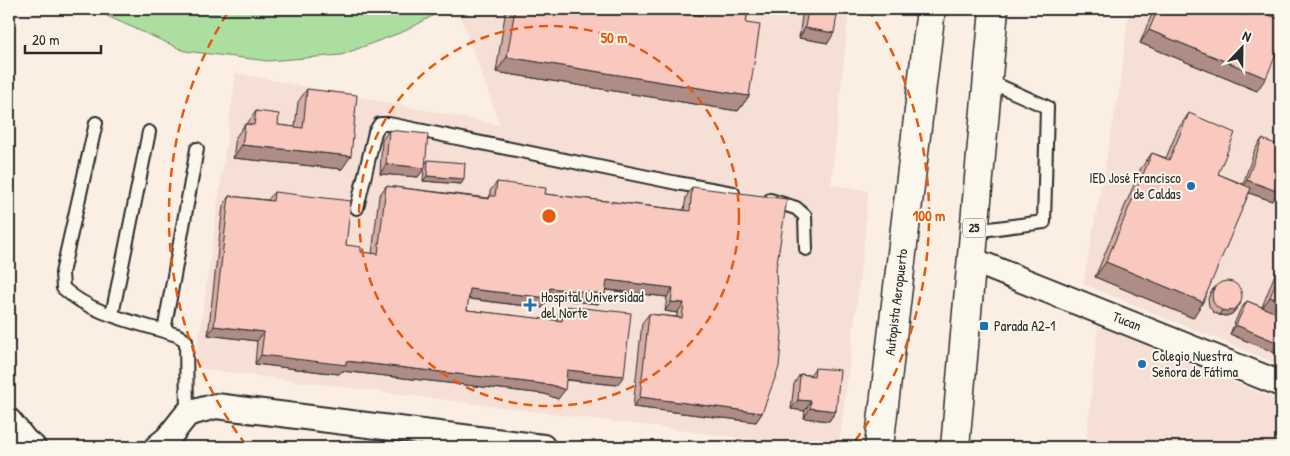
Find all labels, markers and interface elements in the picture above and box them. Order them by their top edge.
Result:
scale bar [25,22,101,54]
north arrow [1218,22,1268,72]
text: N [1240,25,1255,46]
text: 50 m [601,27,627,48]
text: 20 m [32,29,59,50]
place label: IED José Francisco de Caldas [1089,168,1181,203]
marker: IED José Francisco de Caldas [1185,180,1197,192]
text: 100 m [913,205,945,226]
centre of rings [540,207,558,225]
road number: 25 [963,218,985,238]
street label: Autopista Aeropuerto [880,247,913,357]
place label: Hospital Universidad del Norte [541,287,644,322]
marker: Hospital Universidad del Norte [523,298,537,312]
street label: Tucan [1110,306,1144,335]
place label: Parada A2-1 [994,316,1055,335]
marker: Parada A2-1 [978,320,990,332]
place label: Colegio Nuestra Señora de Fátima [1152,346,1239,381]
marker: Colegio Nuestra Señora de Fátima [1136,358,1148,370]

